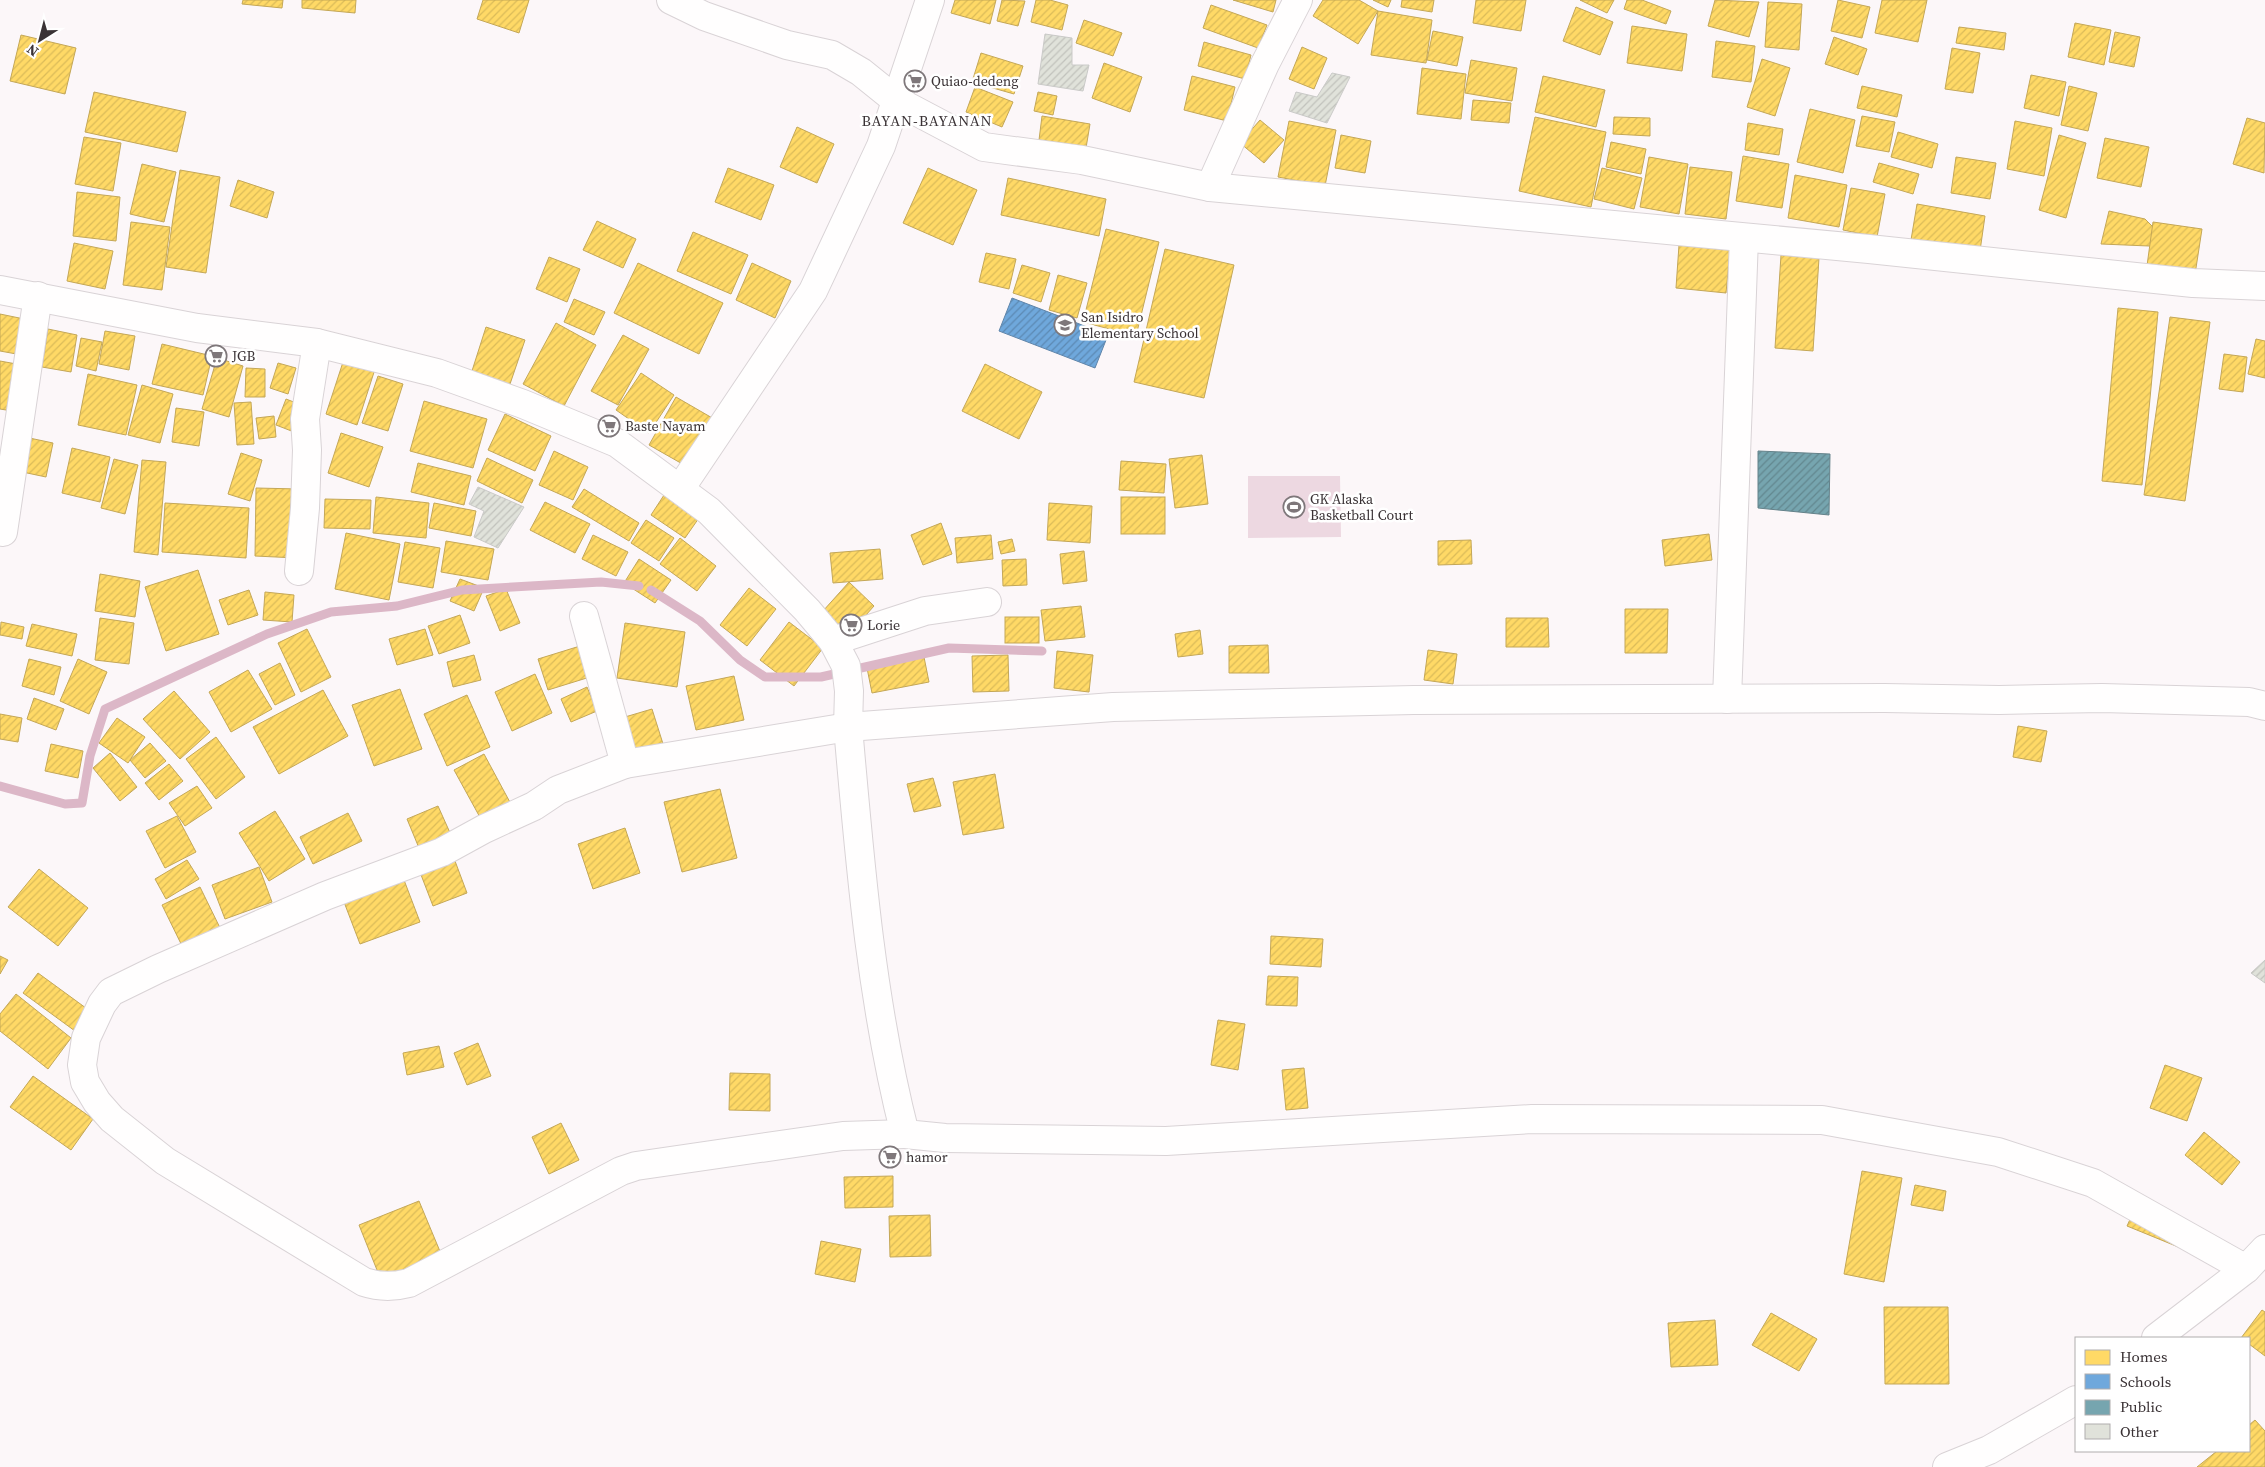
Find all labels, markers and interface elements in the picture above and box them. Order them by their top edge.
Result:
north arrow [15,15,65,65]
text: N [22,39,42,62]
supermarket icon: Quiao-dedeng [903,69,927,93]
place label: Quiao-dedeng [931,71,1019,91]
district label: BAYAN-BAYANAN [861,110,993,131]
place label: San Isidro Elementary School [1081,307,1199,343]
school or university icon: San Isidro Elementary School [1053,313,1077,337]
supermarket icon: JGB [204,344,228,368]
place label: JGB [231,346,256,366]
supermarket icon: Baste Nayam [597,414,621,438]
place label: Baste Nayam [625,416,706,436]
place label: GK Alaska Basketball Court [1310,489,1413,525]
sports icon: GK Alaska Basketball Court [1282,495,1306,519]
supermarket icon: Lorie [839,613,863,637]
place label: Lorie [867,615,900,635]
supermarket icon: hamor [878,1145,902,1169]
place label: hamor [906,1147,948,1167]
legend [2075,1337,2250,1452]
text: Homes [2120,1346,2167,1367]
text: Schools [2120,1371,2171,1392]
text: Public [2120,1396,2162,1417]
text: Other [2120,1421,2159,1442]

